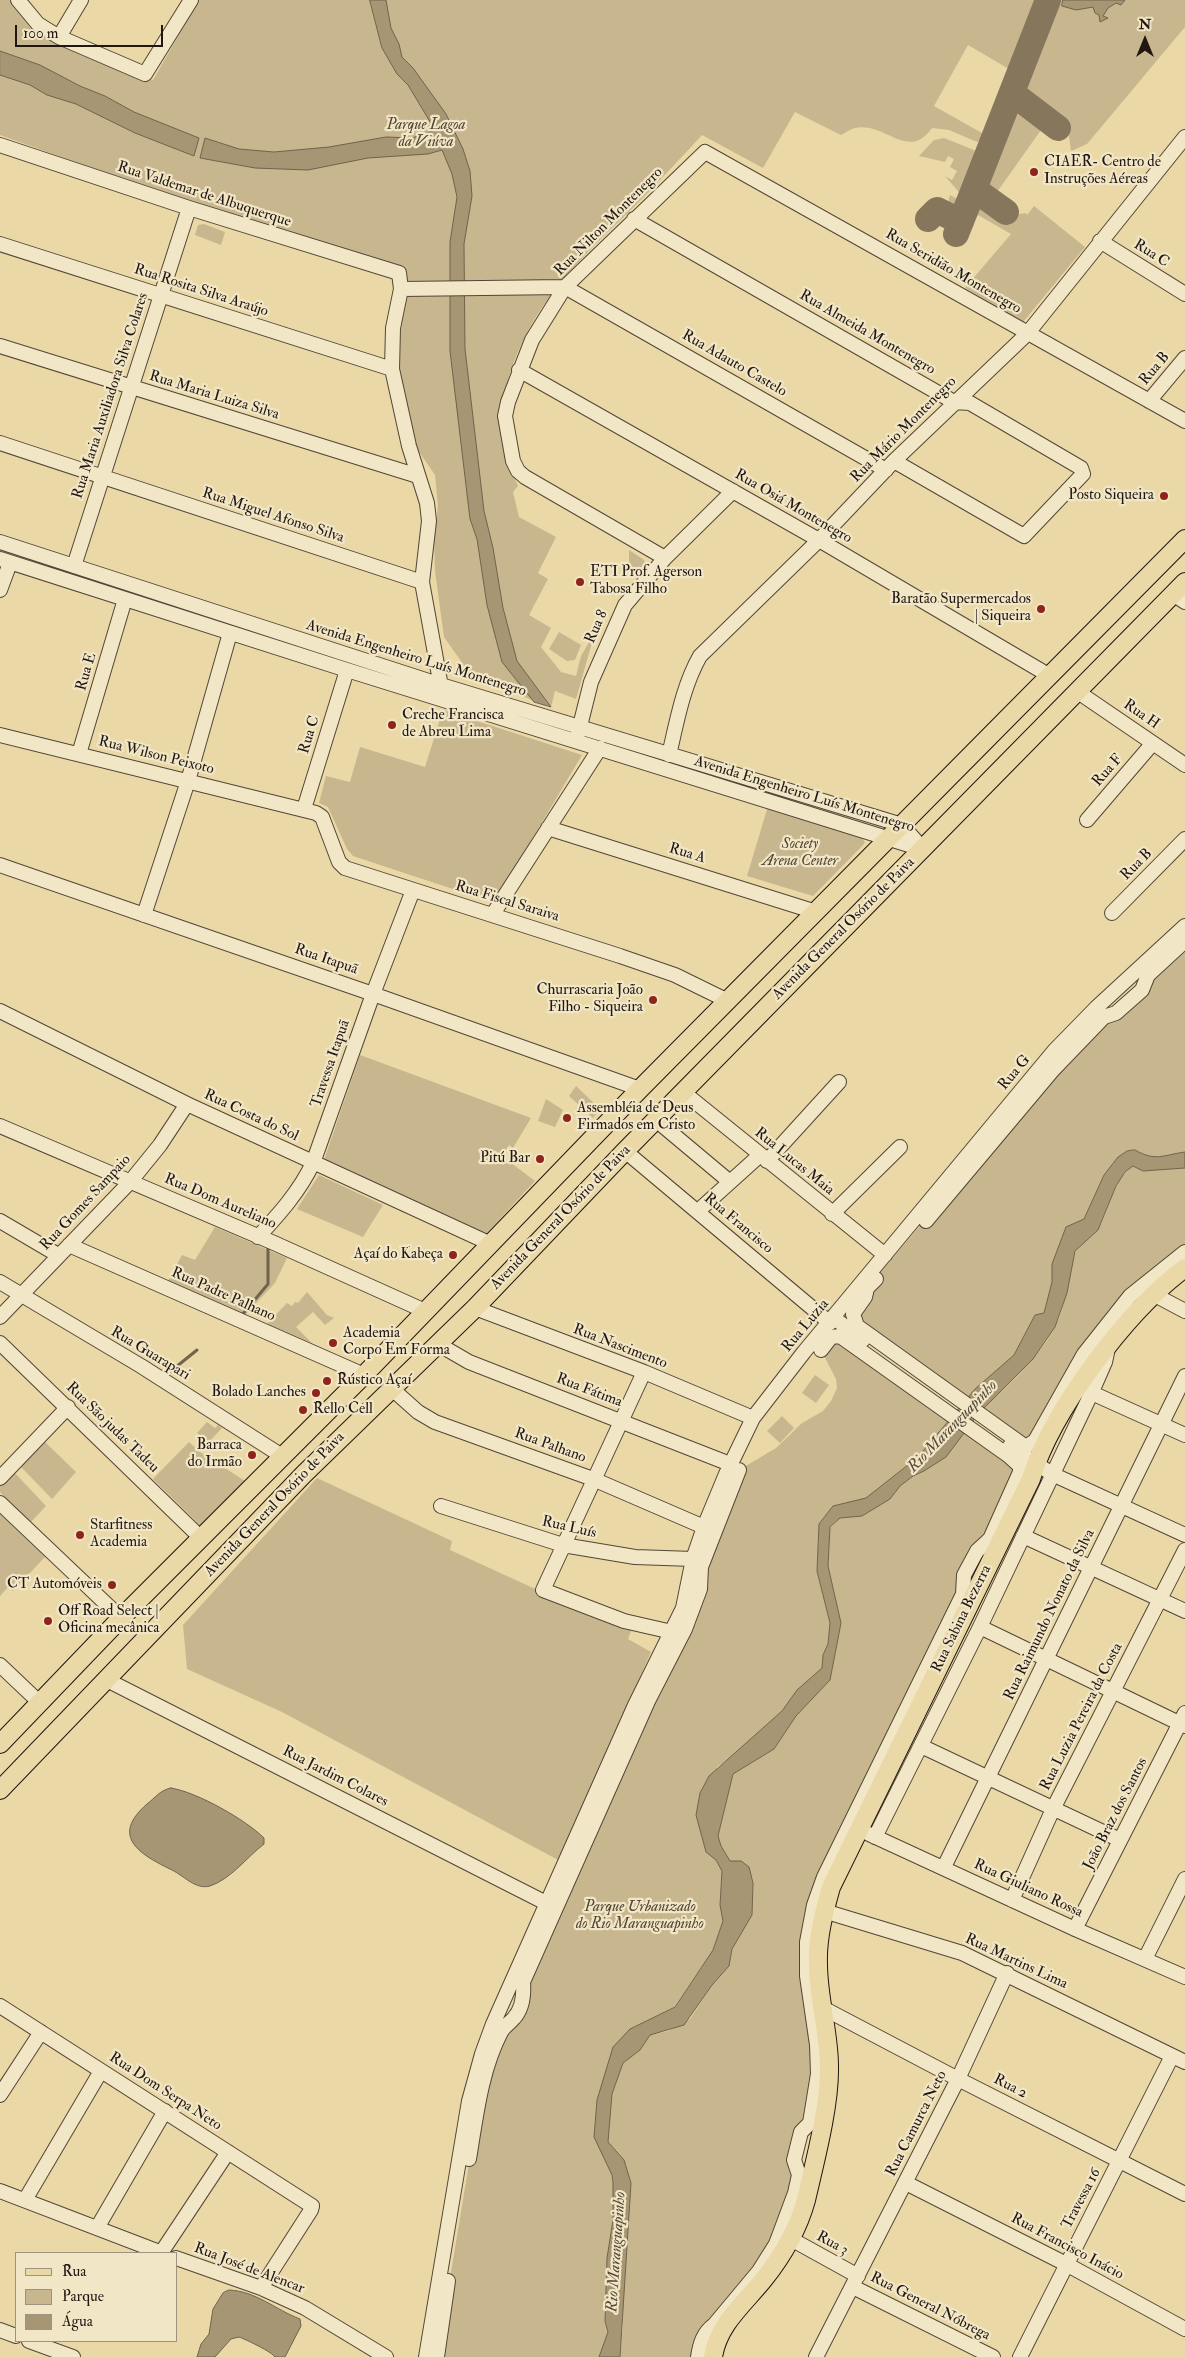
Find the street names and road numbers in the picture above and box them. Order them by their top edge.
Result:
street label: Rua Valdemar de Albuquerque [115,158,293,232]
street label: Rua Nilton Montenegro [551,164,667,280]
street label: Rua Seridião Montenegro [882,226,1024,318]
street label: Rua C [1130,236,1172,272]
street label: Rua Rosita Silva Araújo [132,261,270,321]
street label: Rua Almeida Montenegro [796,287,938,379]
street label: Rua Maria Auxiliadora Silva Colares [69,291,153,501]
street label: Rua Adauto Castelo [678,327,790,401]
street label: Rua B [1136,349,1174,389]
street label: Rua Maria Luiza Silva [147,368,281,424]
street label: Rua Mário Montenegro [847,373,961,487]
street label: Rua Osiá Montenegro [731,466,855,548]
street label: Rua Miguel Afonso Silva [200,485,346,547]
street label: Rua 8 [582,607,612,647]
street label: Avenida Engenheiro Luís Montenegro [304,617,528,701]
street label: Rua E [73,651,101,693]
street label: Rua H [1119,696,1163,734]
street label: Rua C [296,714,324,756]
street label: Rua Wilson Peixoto [96,733,216,779]
street label: Rua F [1089,751,1127,791]
street label: Avenida Engenheiro Luís Montenegro [692,753,916,837]
street label: Rua A [667,840,707,868]
street label: Rua B [1117,845,1157,885]
street label: Avenida General Osório de Paiva [769,854,919,1004]
street label: Rua Fiscal Saraiva [453,878,561,926]
street label: Rua Itapuã [292,941,360,979]
street label: Travessa Itapuã [308,1018,354,1110]
street label: Rua G [995,1052,1035,1094]
street label: Rua Costa do Sol [201,1086,301,1146]
street label: Rua Lucas Maia [750,1124,838,1200]
street label: Avenida General Osório de Paiva [487,1142,635,1294]
street label: Rua Gomes Sampaio [37,1151,135,1255]
street label: Rua Dom Aureliano [161,1170,279,1234]
street label: Rua Francisco [700,1190,776,1258]
street label: Rua Padre Palhano [168,1264,278,1326]
street label: Rua Luzia [779,1296,833,1356]
street label: Rua Nascimento [570,1321,670,1373]
street label: Rua Guarapari [107,1323,193,1385]
street label: Rua Fátima [553,1370,625,1412]
street label: Rua São judas Tadeu [62,1379,162,1477]
street label: Rua Palhano [512,1425,588,1467]
street label: Avenida General Osório de Paiva [201,1429,349,1581]
street label: Rua Luís [540,1513,598,1543]
street label: Rua Raimundo Nonato da Silva [1001,1527,1099,1703]
street label: Rua Sabina Bezerra [928,1562,996,1676]
street label: Rua Luzia Pereira da Costa [1037,1640,1127,1794]
street label: Rua Jardim Colares [279,1743,391,1811]
street label: João Braz dos Santos [1080,1755,1152,1873]
street label: Rua Giuliano Rossa [971,1856,1085,1922]
street label: Rua Martins Lima [962,1930,1070,1994]
street label: Rua Dom Serpa Neto [105,2049,225,2135]
street label: Rua Camurca Neto [883,2068,951,2180]
street label: Rua 2 [990,2071,1030,2103]
street label: Travessa 16 [1059,2166,1105,2232]
street label: Rua Francisco Inácio [1008,2210,1126,2284]
street label: Rua 3 [813,2228,851,2260]
street label: Rua José de Alencar [191,2240,307,2298]
street label: Rua General Nóbrega [867,2269,993,2345]

